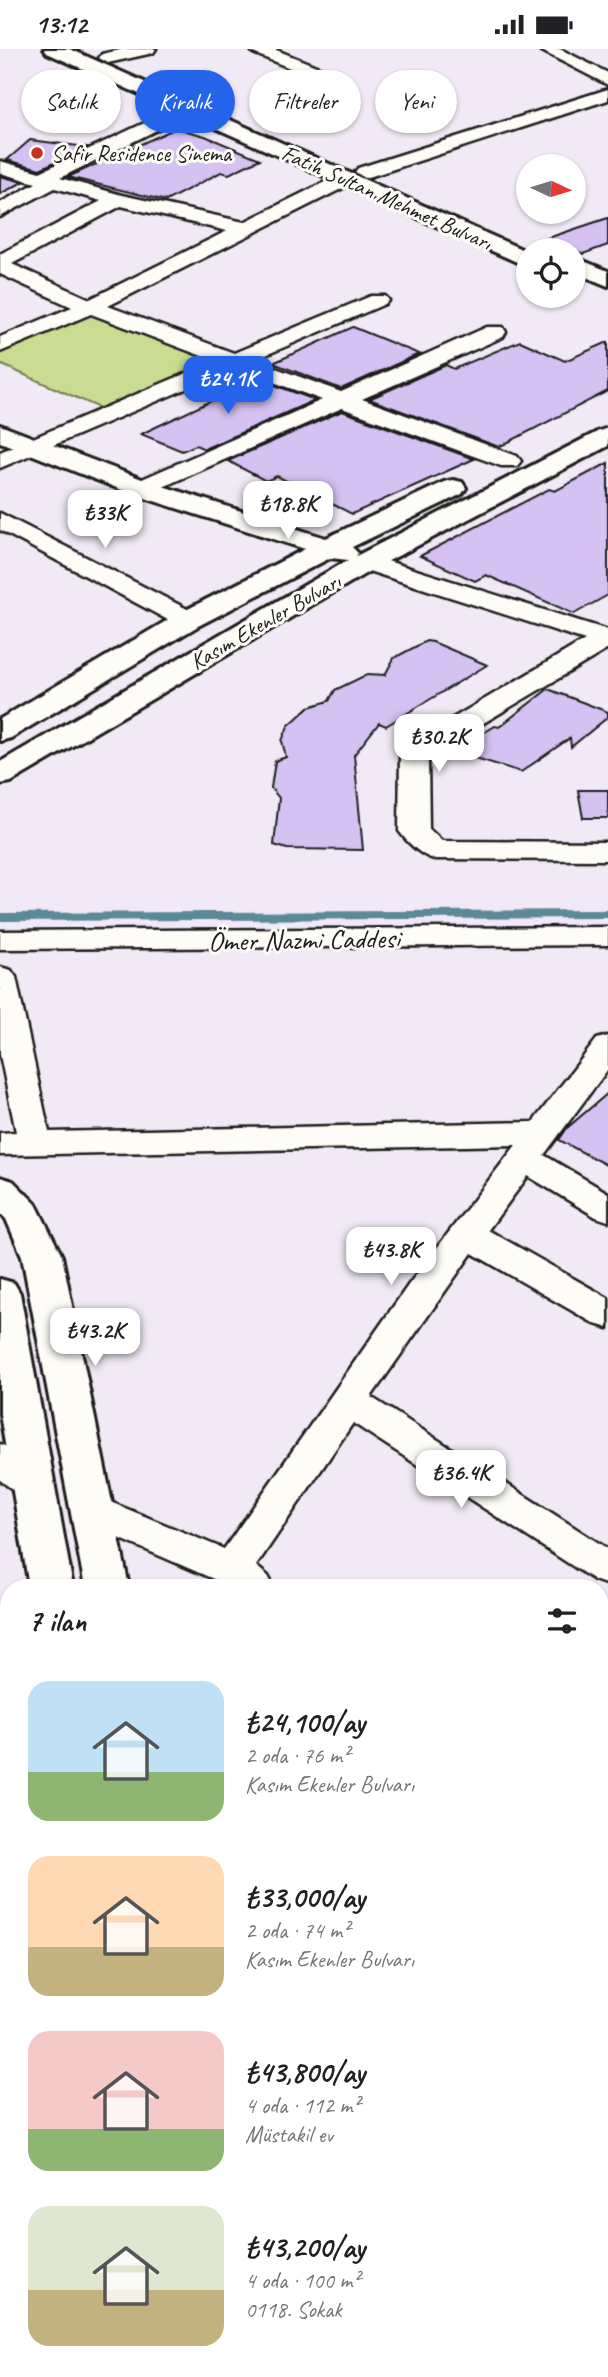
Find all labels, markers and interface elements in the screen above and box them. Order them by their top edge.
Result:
text: 13:12 [35,8,87,41]
chip: Satılık [21,70,121,133]
chip: Kiralık [135,70,235,133]
chip: Filtreler [249,70,361,133]
chip: Yeni [375,70,457,133]
street label: Fatih Sultan Mehmet Bulvarı [277,138,498,257]
place label: Safir Residence Sinema [51,139,233,168]
marker: Safir Residence Sinema [29,145,45,161]
north arrow [516,154,586,224]
map controls [516,154,586,308]
button: locate [516,238,586,308]
pin: ₺24.1K [171,357,285,416]
text: ₺24.1K [199,364,257,393]
pin: ₺18.8K [231,482,345,541]
text: ₺18.8K [259,489,317,518]
pin: ₺33K [64,491,146,550]
text: ₺33K [84,498,126,527]
street label: Kasım Ekenler Bulvarı [185,566,347,676]
pin: ₺30.2K [382,715,496,774]
text: ₺30.2K [410,722,468,751]
street label: Ömer Nazmi Caddesi [208,920,404,959]
pin: ₺43.8K [334,1227,448,1287]
text: ₺43.8K [362,1235,420,1264]
pin: ₺43.2K [38,1309,152,1368]
text: ₺43.2K [66,1316,124,1345]
pin: ₺36.4K [404,1451,518,1510]
text: ₺36.4K [432,1458,490,1487]
text: 7 ilan [28,1602,86,1640]
icon: filters [543,1602,581,1640]
text: ₺24,100/ay [245,1703,365,1741]
icon: home [84,1709,168,1793]
text: 2 oda · 76 m² [245,1741,349,1770]
text: Kasım Ekenler Bulvarı [245,1770,414,1799]
text: ₺33,000/ay [245,1878,365,1916]
icon: home [84,1884,168,1968]
text: 2 oda · 74 m² [245,1916,349,1945]
text: Kasım Ekenler Bulvarı [245,1945,414,1974]
text: ₺43,800/ay [245,2053,365,2091]
icon: home [84,2059,168,2143]
text: 4 oda · 112 m² [245,2091,360,2120]
text: Müstakil ev [245,2120,333,2149]
text: ₺43,200/ay [245,2228,365,2266]
icon: home [84,2234,168,2318]
text: 4 oda · 100 m² [245,2266,360,2295]
text: 0118. Sokak [245,2295,342,2324]

